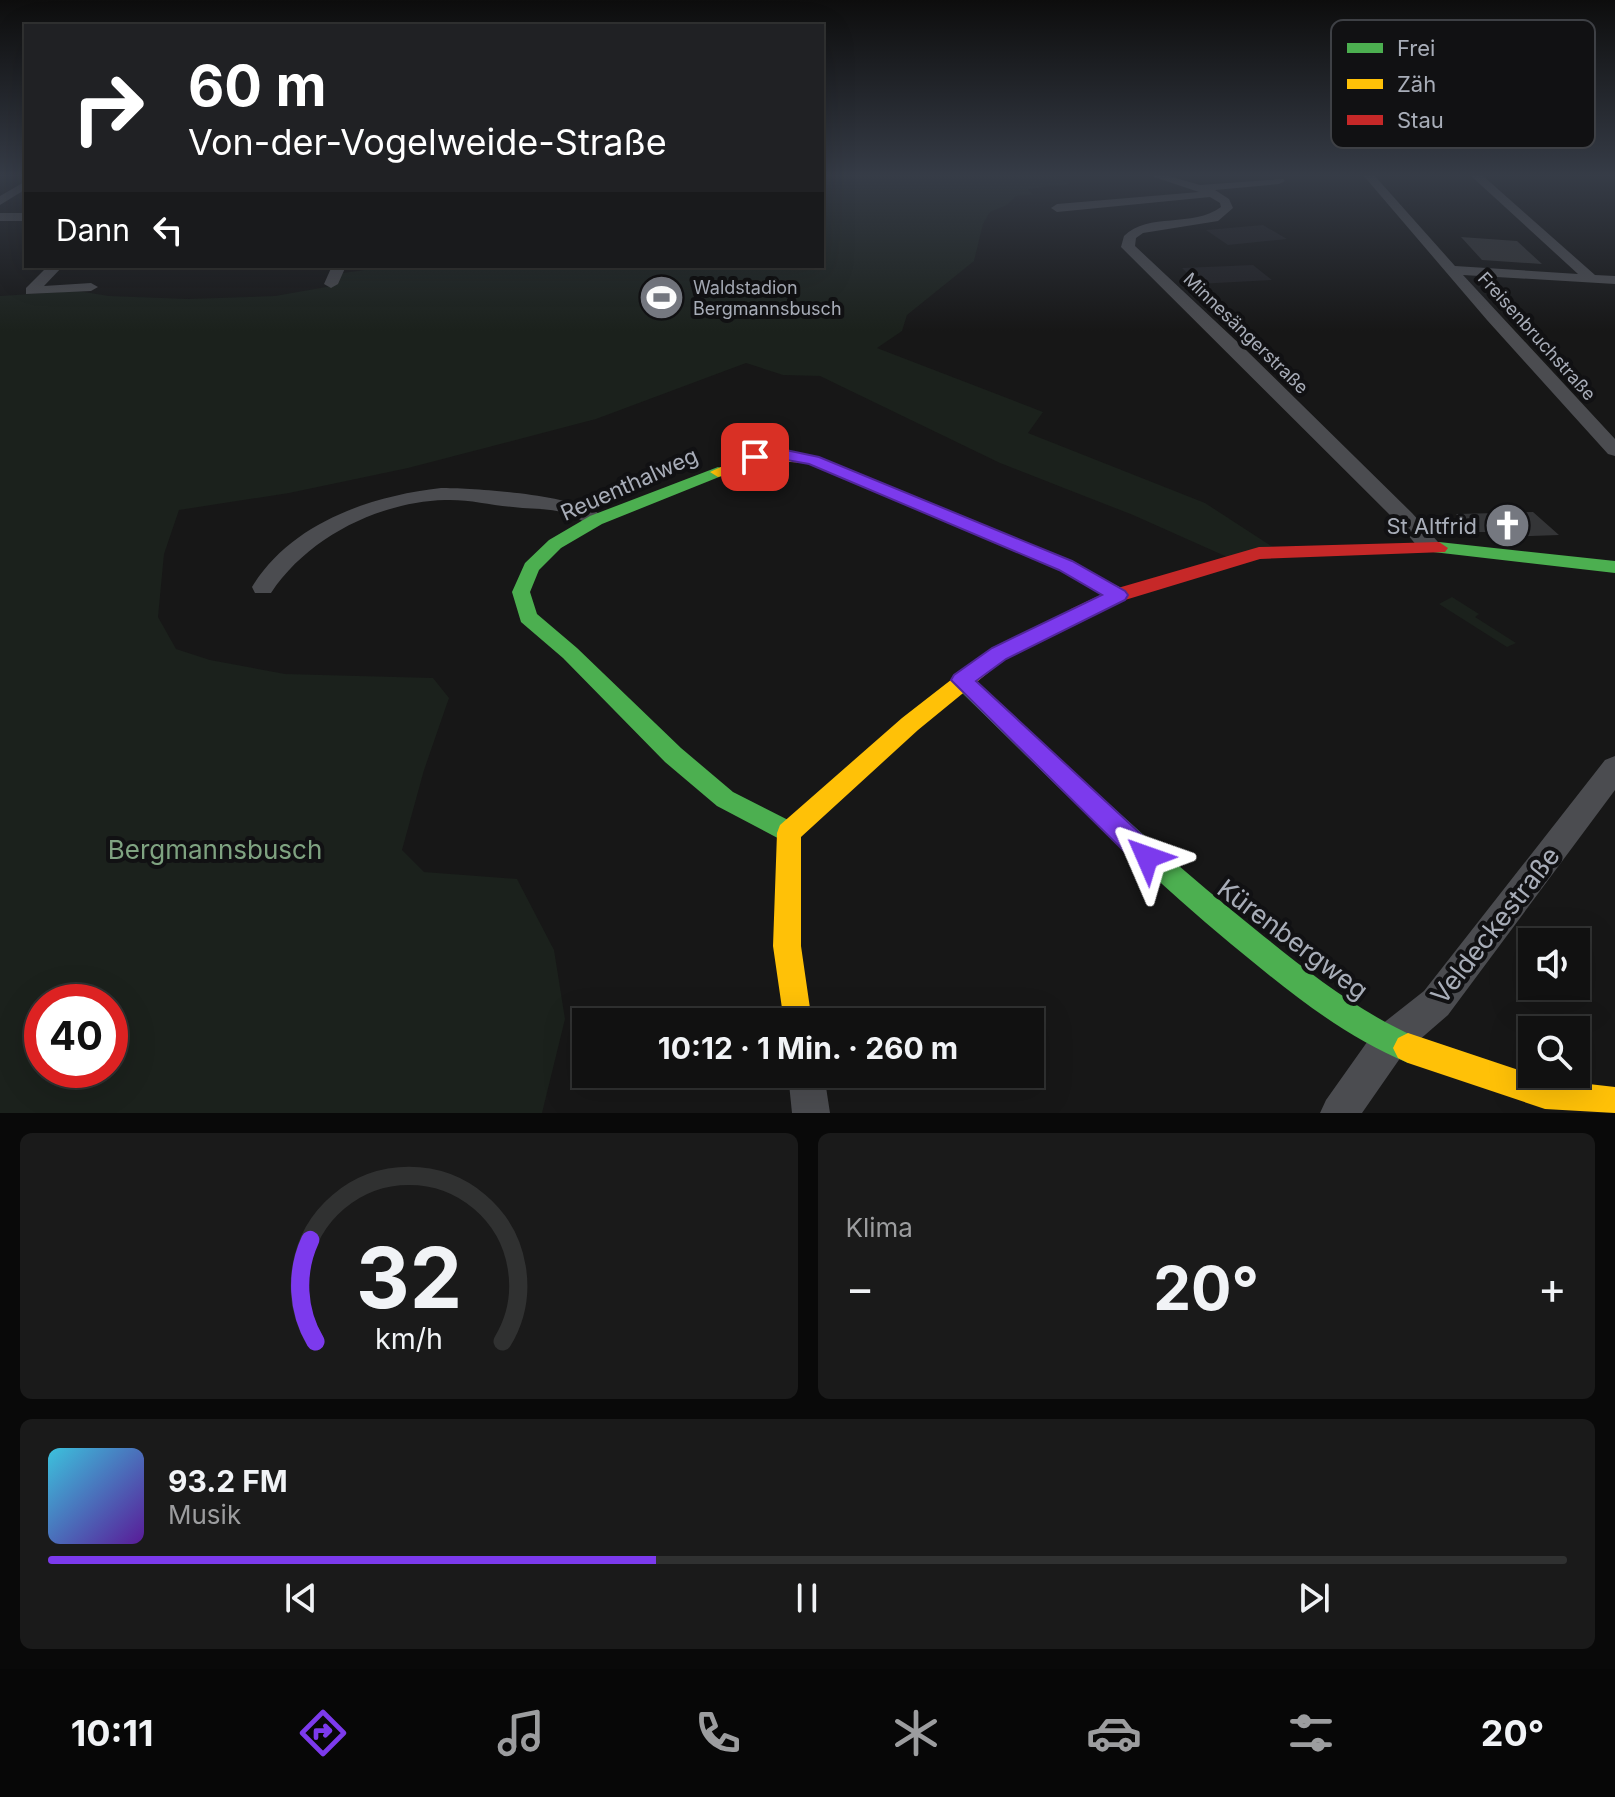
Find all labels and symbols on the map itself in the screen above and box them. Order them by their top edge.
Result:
legend [1331,20,1595,148]
text: Frei [1397,35,1435,61]
text: Zäh [1397,71,1436,97]
text: Stau [1397,107,1444,133]
street label: Minnesängerstraße [1179,268,1313,398]
street label: Freisenbruchstraße [1474,268,1600,404]
sports icon: Waldstadion Bergmannsbusch [638,273,686,321]
place label: Waldstadion Bergmannsbusch [693,277,842,319]
pin [721,423,789,491]
street label: Reuenthalweg [556,442,702,526]
church icon: St Altfrid [1484,502,1532,550]
place label: St Altfrid [1386,513,1477,539]
position arrow [1105,815,1189,899]
park label: Bergmannsbusch [108,834,322,865]
street label: Veldeckestraße [1424,840,1566,1010]
street label: Kürenbergweg [1212,872,1374,1006]
speed limit sign: 40 [24,984,128,1088]

